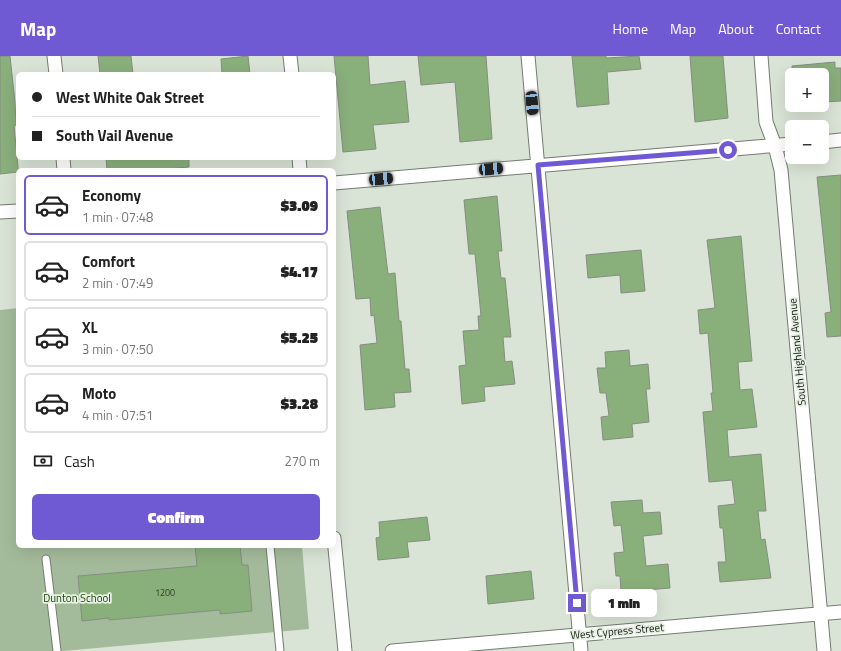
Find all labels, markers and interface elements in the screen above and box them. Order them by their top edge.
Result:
text: Map [20,14,56,43]
text: Home [613,18,648,39]
text: Map [670,18,696,39]
text: About [718,18,754,39]
text: Contact [776,18,821,39]
map controls [785,68,829,164]
button: + [785,68,829,112]
text: West White Oak Street [56,86,204,109]
car [525,91,539,115]
button: − [785,120,829,164]
text: South Vail Avenue [56,124,173,147]
route start [719,141,737,159]
car [479,162,503,176]
car [369,172,393,186]
text: Economy [82,184,141,207]
icon: car [34,187,70,223]
text: $3.09 [281,194,318,217]
text: 1 min · 07:48 [82,207,153,227]
text: Comfort [82,250,135,273]
icon: car [34,253,70,289]
text: $4.17 [281,260,318,283]
text: 2 min · 07:49 [82,273,153,293]
street label: South Highland Avenue [784,297,810,406]
text: XL [82,316,98,339]
icon: car [34,319,70,355]
text: $5.25 [281,326,318,349]
text: 3 min · 07:50 [82,339,153,359]
text: Moto [82,382,116,405]
icon: car [34,385,70,421]
text: $3.28 [281,392,318,415]
text: 4 min · 07:51 [82,405,153,425]
icon: cash [32,450,54,472]
text: Cash [64,450,95,473]
text: 270 m [284,451,320,471]
button: Confirm [32,494,320,540]
house number: 1200 [155,586,175,599]
callout: 1 min [591,589,657,617]
park label: Dunton School [43,590,111,606]
text: 1 min [608,593,640,613]
route end [568,594,586,612]
street label: West Cypress Street [570,619,664,643]

